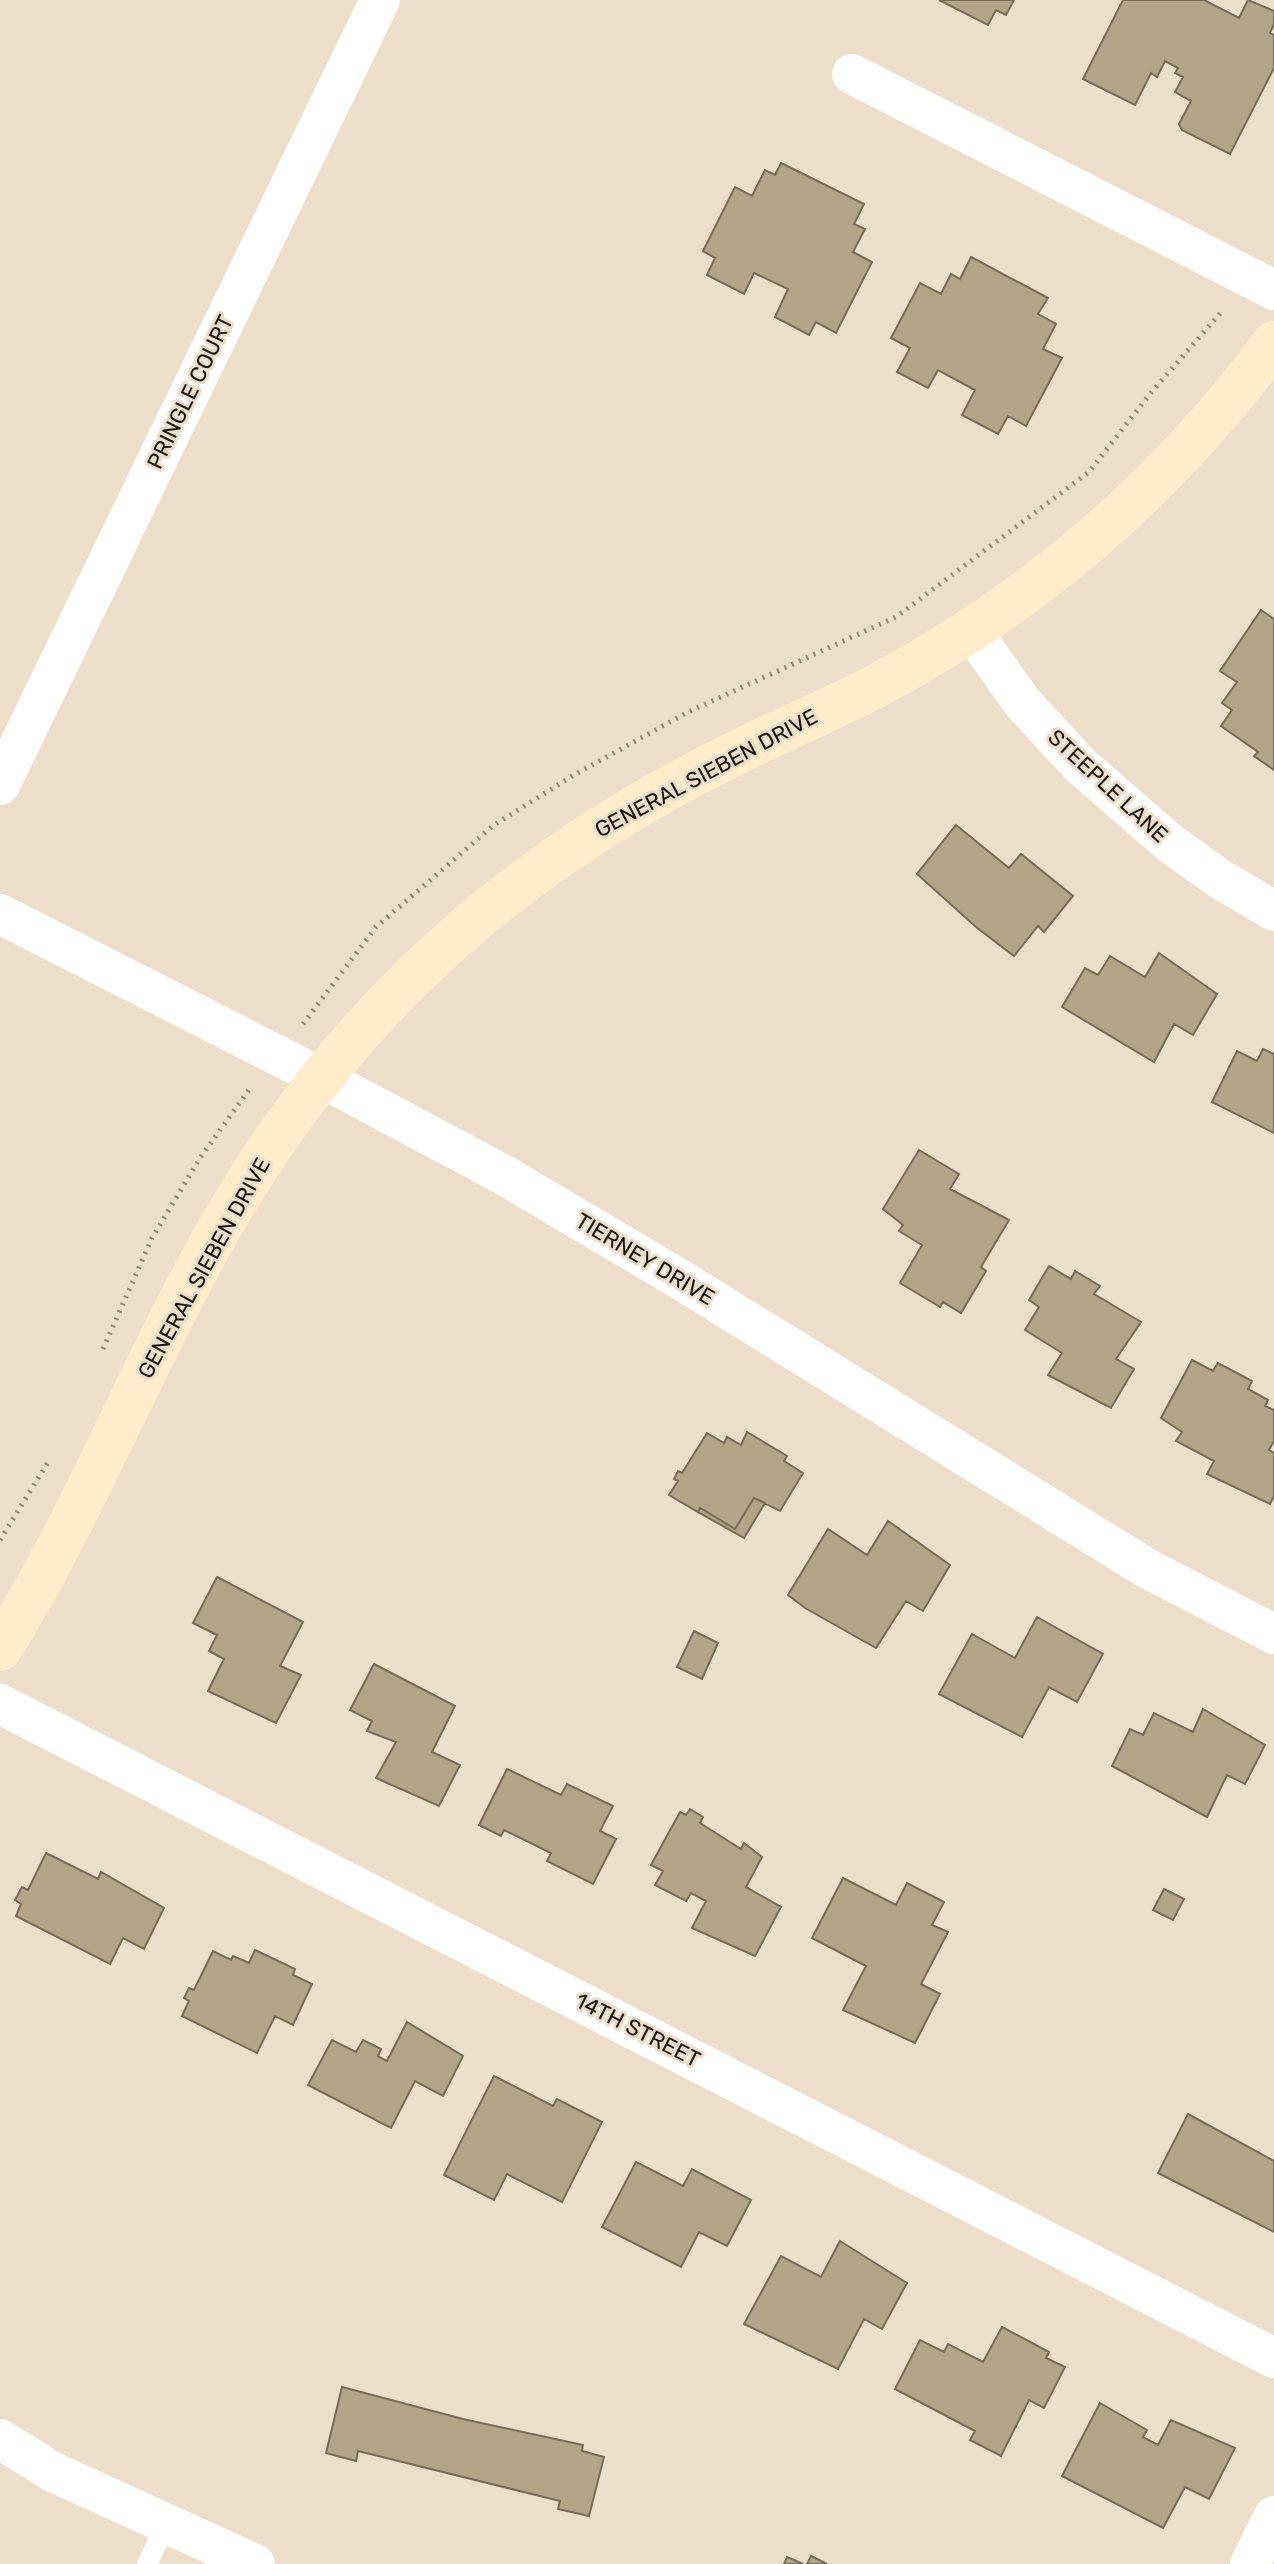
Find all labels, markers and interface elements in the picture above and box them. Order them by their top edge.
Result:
street label: PRINGLE COURT [141,310,239,473]
street label: GENERAL SIEBEN DRIVE [590,703,822,843]
street label: STEEPLE LANE [1043,724,1173,848]
street label: GENERAL SIEBEN DRIVE [132,1153,276,1383]
street label: TIERNEY DRIVE [571,1207,719,1311]
street label: 14TH STREET [571,1987,705,2073]

